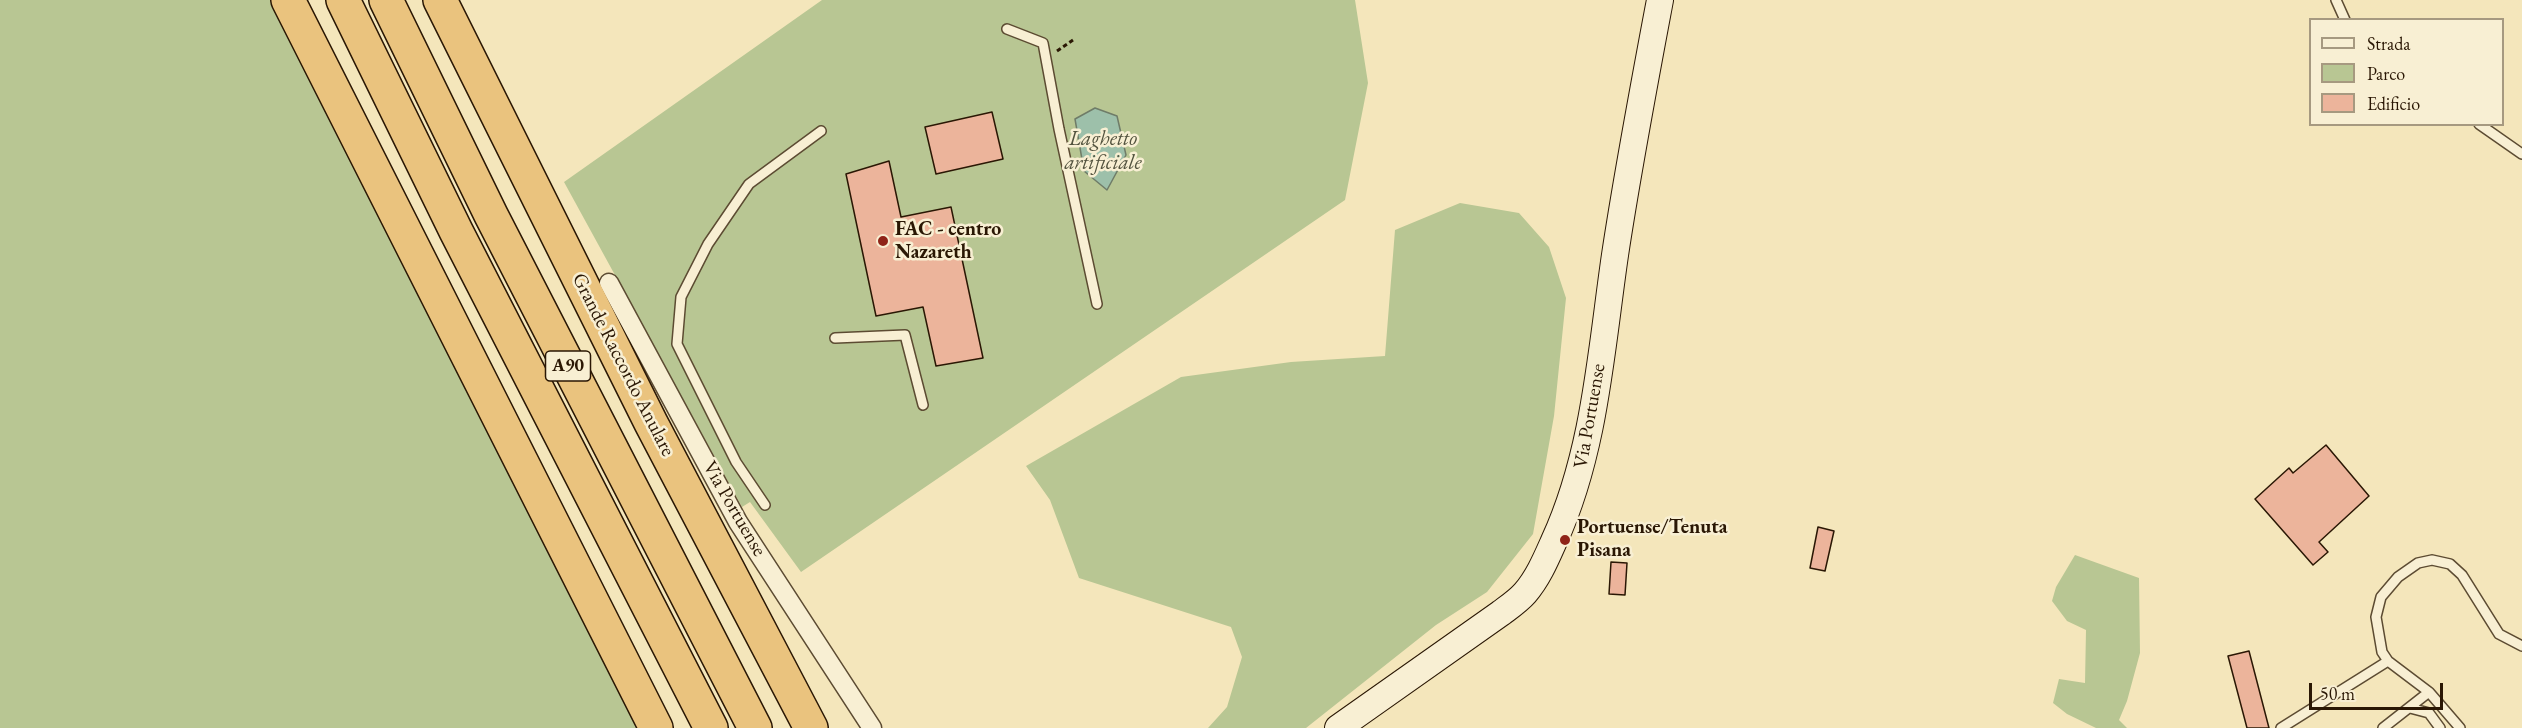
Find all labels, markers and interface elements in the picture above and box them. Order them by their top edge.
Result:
legend [2309,18,2504,126]
text: Strada [2367,32,2411,55]
text: Parco [2367,62,2405,85]
text: Edificio [2367,92,2420,115]
water label: Laghetto artificiale [1064,126,1142,176]
place label: FAC - centro Nazareth [895,218,1001,265]
marker: FAC - centro Nazareth [876,234,890,248]
street label: Grande Raccordo Anulare [566,269,680,461]
road number: A90 [546,351,590,381]
street label: Via Portuense [1569,362,1611,470]
street label: Via Portuense [697,457,771,561]
place label: Portuense/Tenuta Pisana [1577,516,1728,563]
marker: Portuense/Tenuta Pisana [1558,533,1572,547]
scale bar [2312,671,2446,709]
text: 50 m [2320,682,2355,705]

